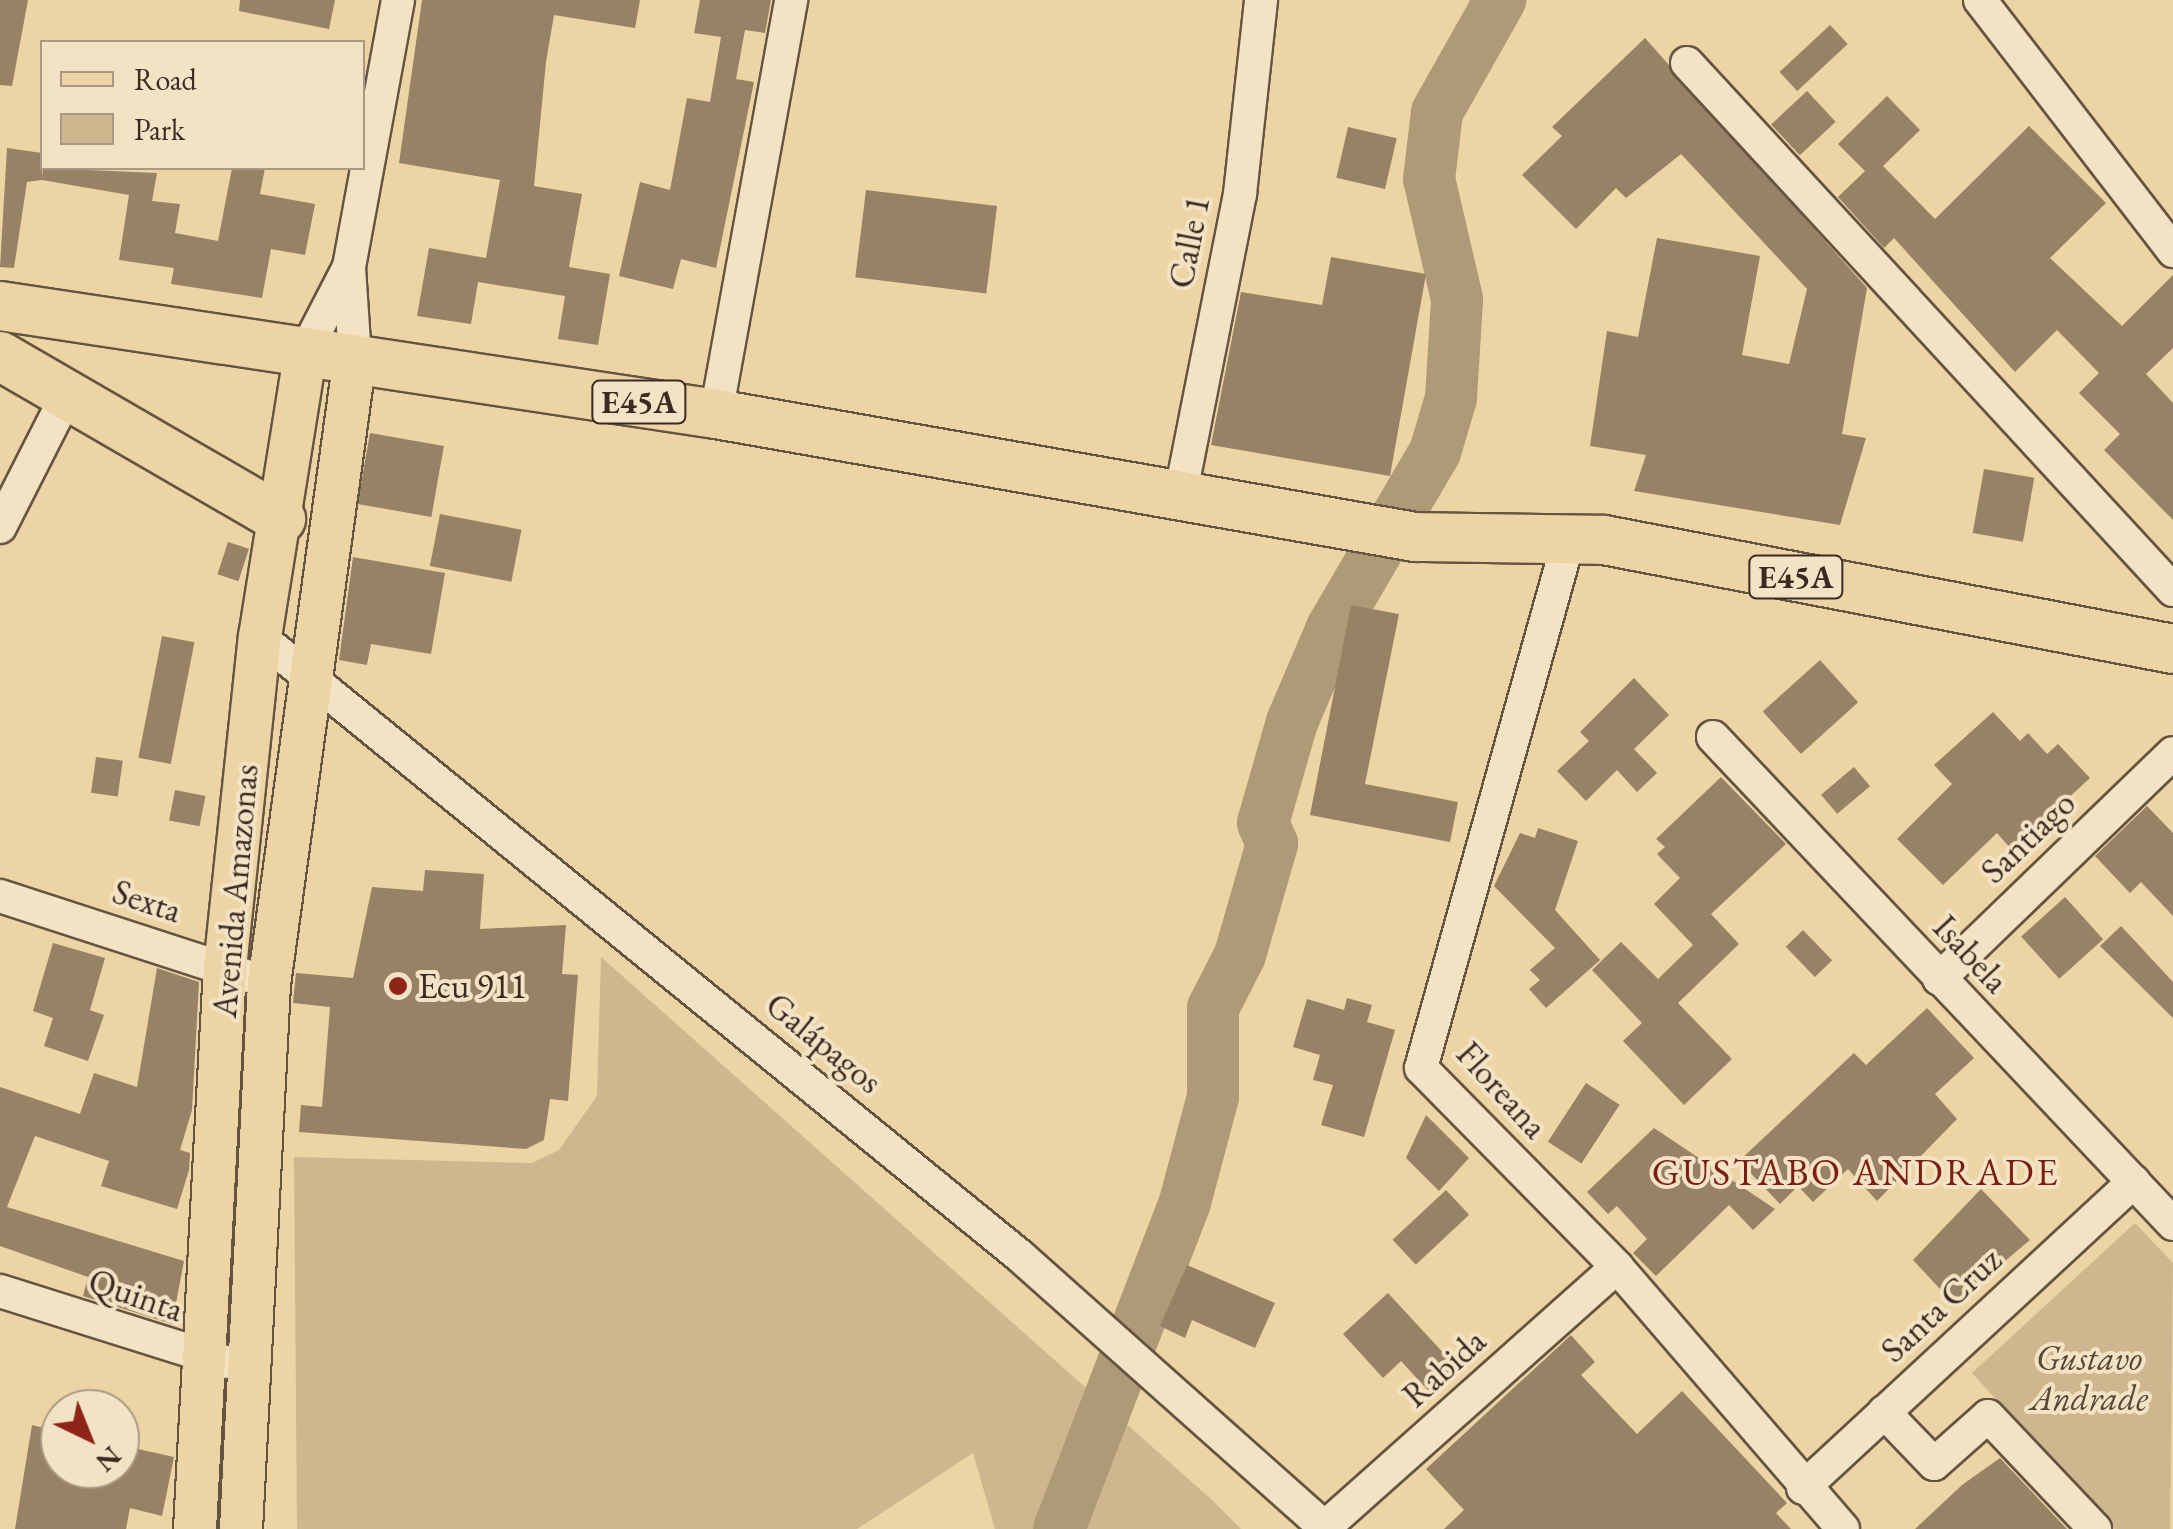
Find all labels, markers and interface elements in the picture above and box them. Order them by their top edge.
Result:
legend [40,40,365,170]
text: Road [134,60,197,99]
text: Park [134,110,185,149]
street label: Calle 1 [1160,192,1218,292]
road number: E45A [589,375,689,429]
road number: E45A [1746,550,1846,604]
street label: Avenida Amazonas [203,762,267,1020]
street label: Santiago [1972,782,2084,892]
street label: Sexta [108,870,186,932]
street label: Isabela [1925,906,2017,1002]
place label: Ecu 911 [418,965,527,1007]
marker: Ecu 911 [387,975,409,997]
street label: Galápagos [757,984,891,1102]
street label: Floreana [1448,1033,1556,1147]
district label: GUSTABO ANDRADE [1652,1149,2060,1195]
street label: Santa Cruz [1872,1239,2010,1371]
street label: Quinta [83,1259,189,1331]
street label: Rabida [1394,1320,1494,1416]
park label: Gustavo Andrade [2030,1337,2148,1419]
north arrow [40,1389,140,1489]
text: N [89,1439,130,1480]

